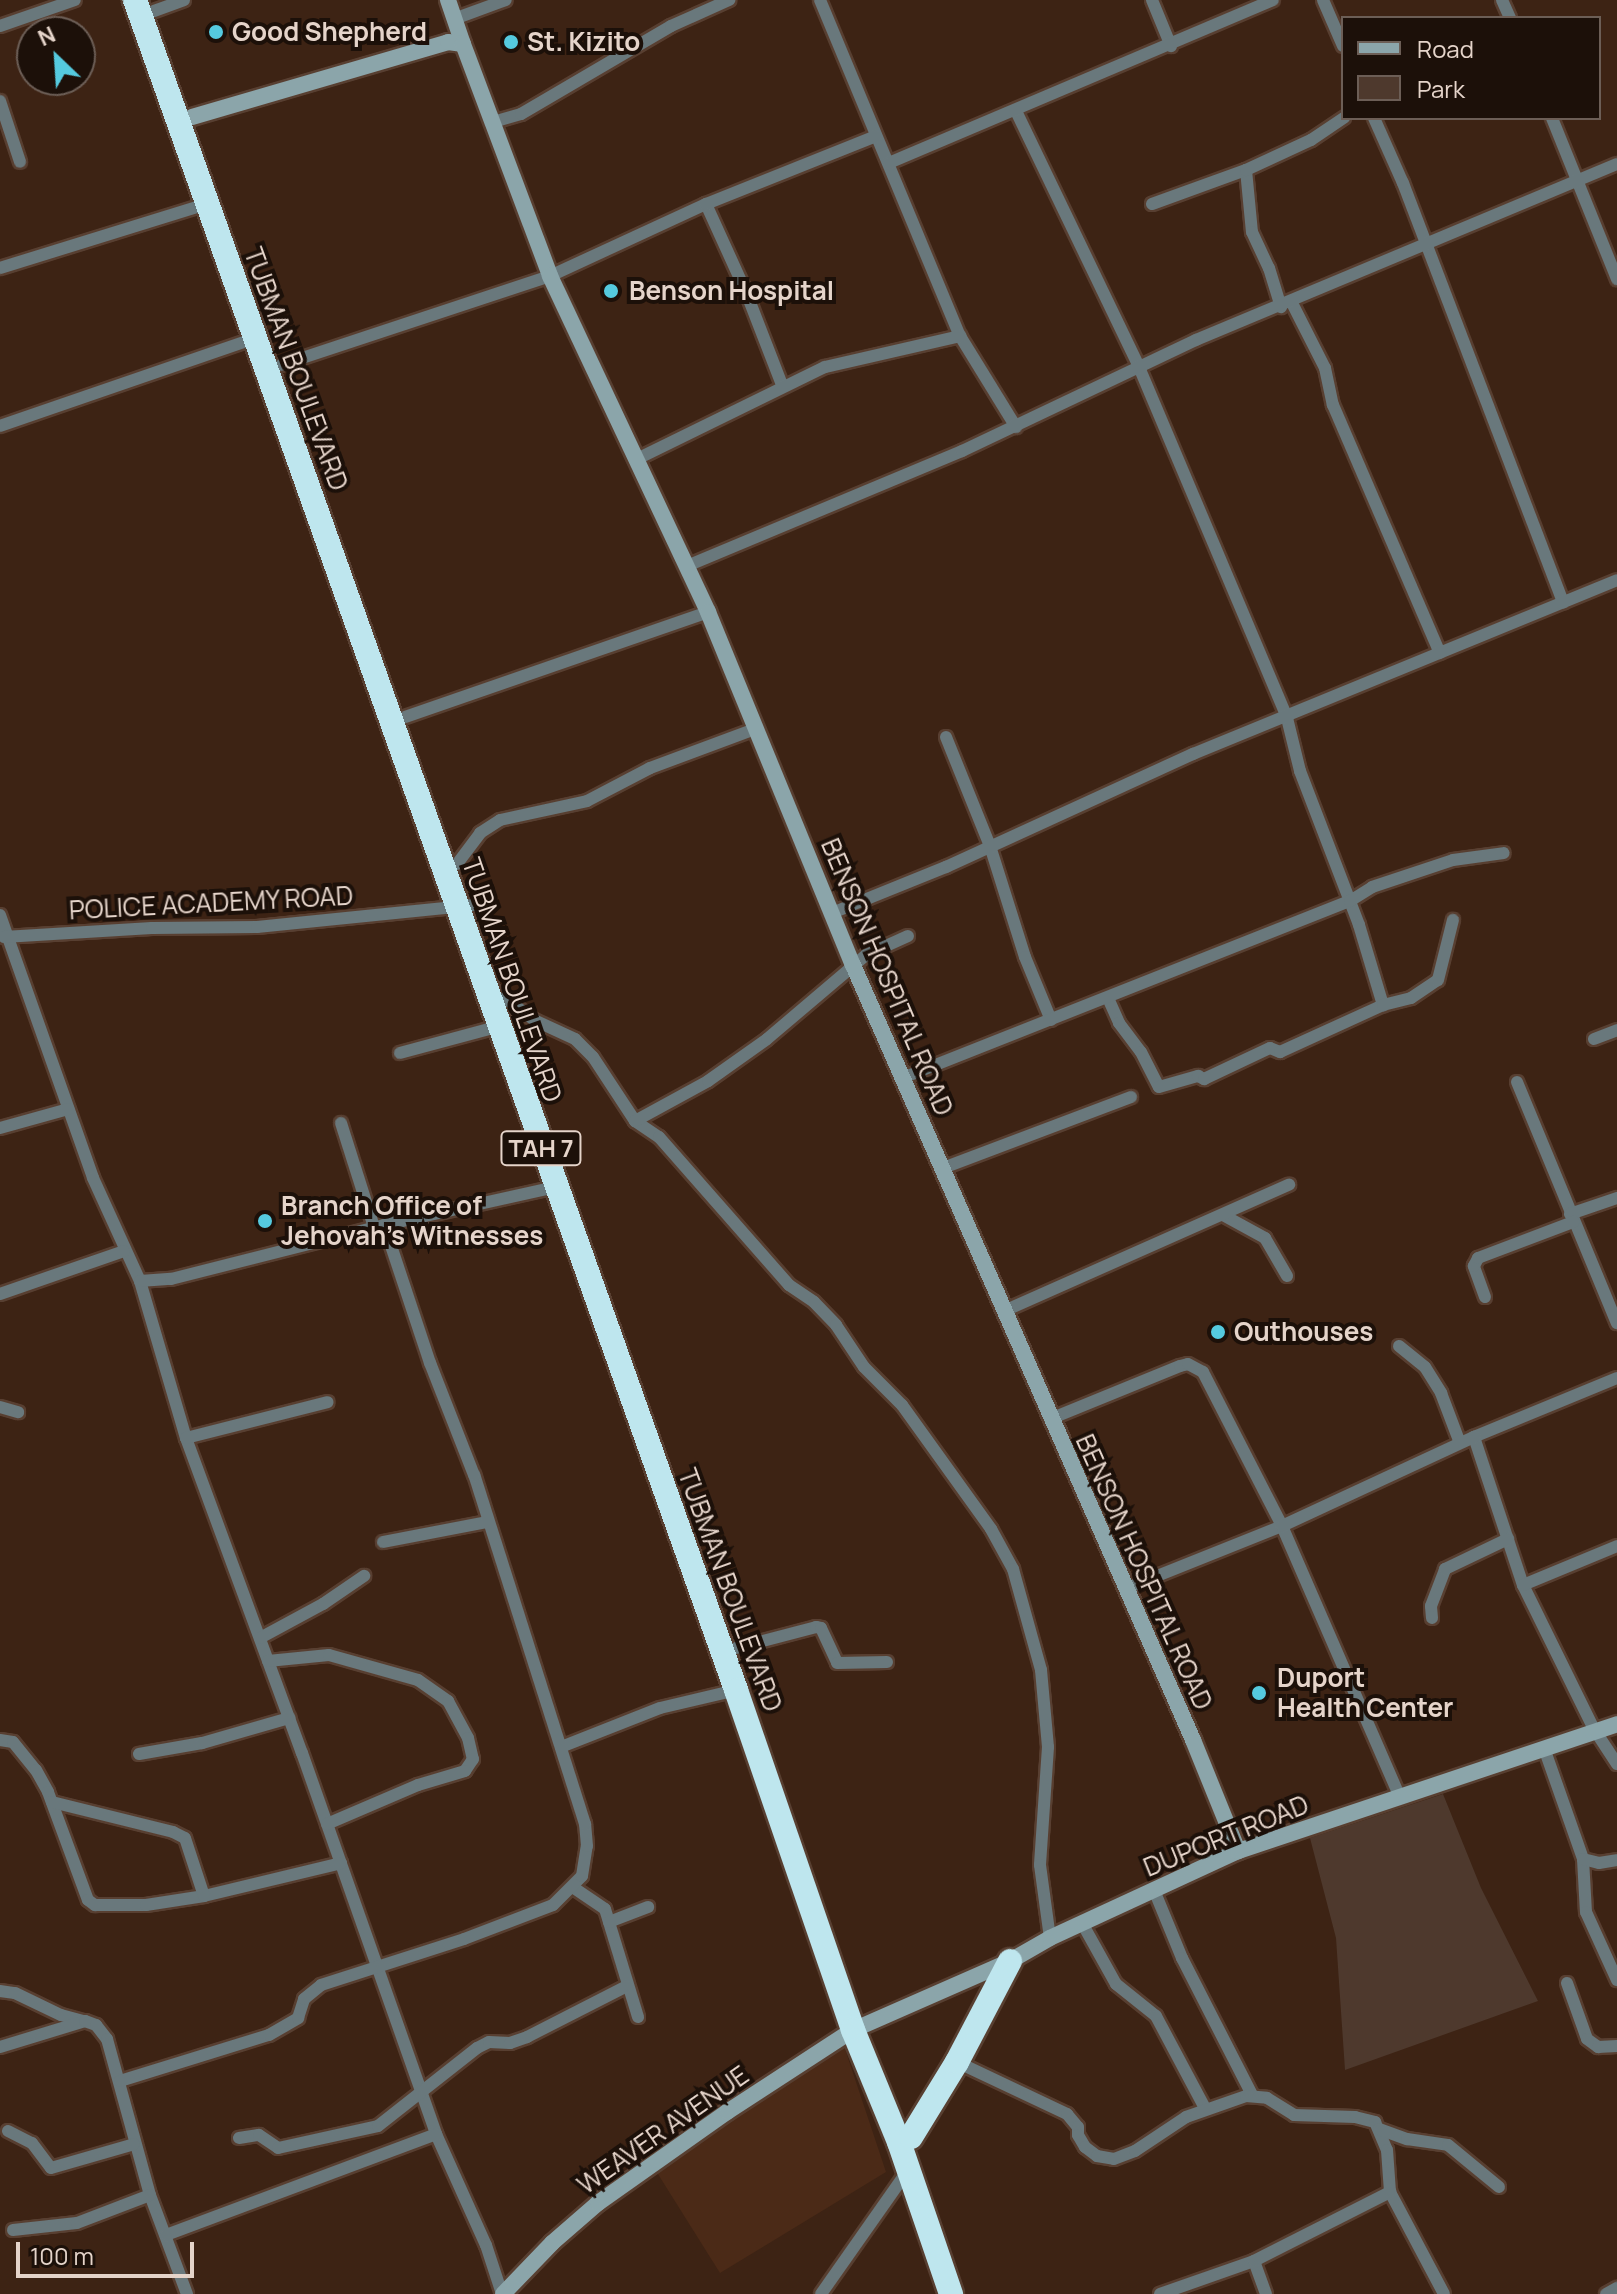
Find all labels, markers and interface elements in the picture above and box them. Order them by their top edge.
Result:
north arrow [16,16,96,96]
place label: Good Shepherd [232,16,427,48]
legend [1341,16,1601,120]
text: N [33,19,60,53]
marker: Good Shepherd [207,23,225,41]
place label: St. Kizito [527,26,640,58]
text: Road [1417,32,1474,65]
marker: St. Kizito [502,33,520,51]
text: Park [1417,72,1465,105]
street label: TUBMAN BOULEVARD [238,243,354,495]
place label: Benson Hospital [629,275,834,307]
marker: Benson Hospital [600,280,622,302]
street label: BENSON HOSPITAL ROAD [814,833,960,1121]
street label: TUBMAN BOULEVARD [456,854,568,1106]
street label: POLICE ACADEMY ROAD [68,880,354,926]
road number: TAH 7 [499,1128,583,1168]
place label: Branch Office of Jehovah's Witnesses [281,1190,543,1252]
marker: Branch Office of Jehovah's Witnesses [256,1212,274,1230]
place label: Outhouses [1234,1316,1373,1348]
marker: Outhouses [1209,1323,1227,1341]
street label: BENSON HOSPITAL ROAD [1069,1429,1219,1715]
street label: TUBMAN BOULEVARD [672,1464,788,1716]
place label: Duport Health Center [1277,1662,1453,1724]
marker: Duport Health Center [1248,1682,1270,1704]
street label: DUPORT ROAD [1139,1789,1313,1883]
street label: WEAVER AVENUE [571,2059,755,2201]
scale bar [20,2226,198,2276]
text: 100 m [30,2239,94,2272]

